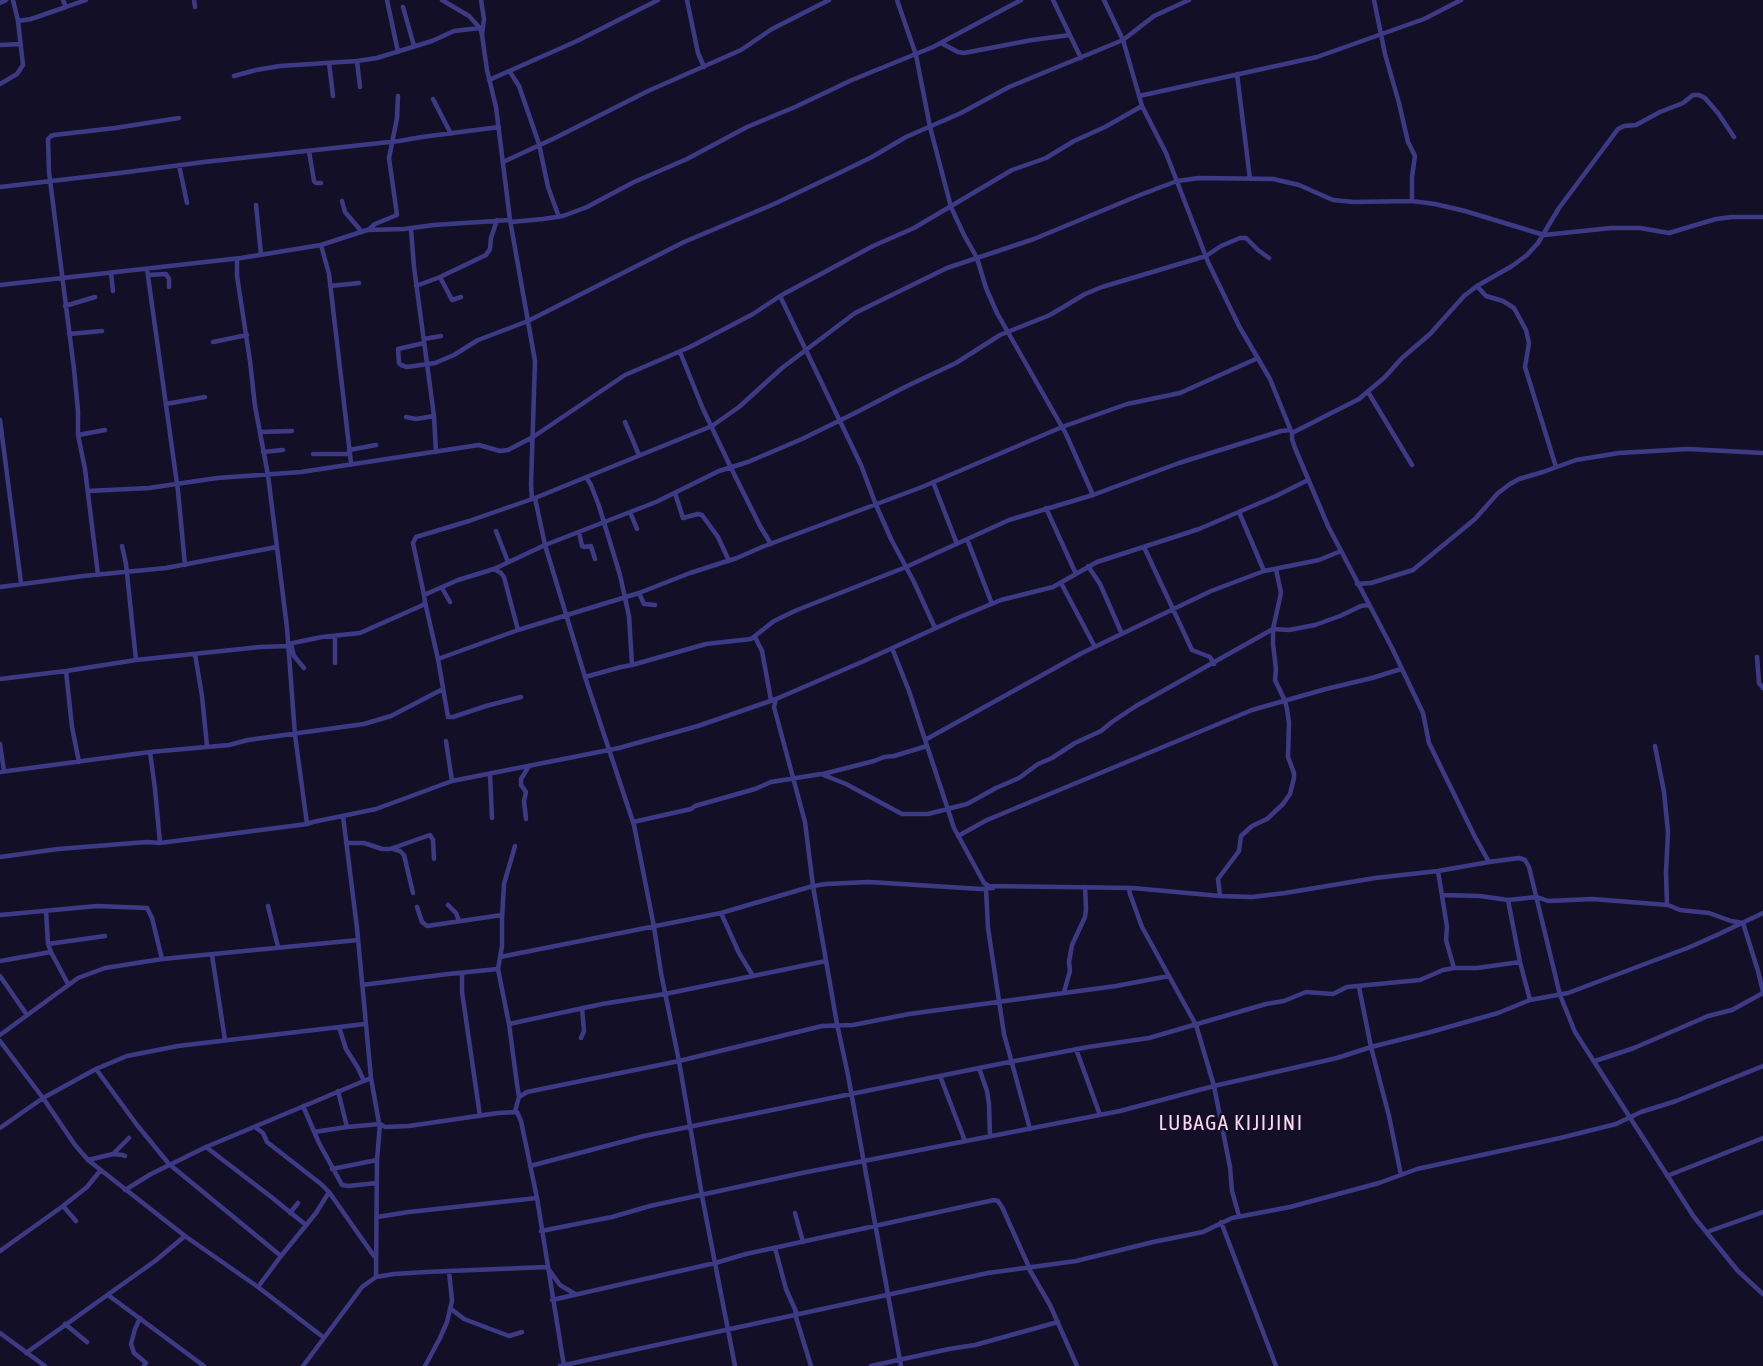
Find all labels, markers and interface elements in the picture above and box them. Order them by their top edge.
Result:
district label: LUBAGA KIJIJINI [1158,1110,1304,1136]

